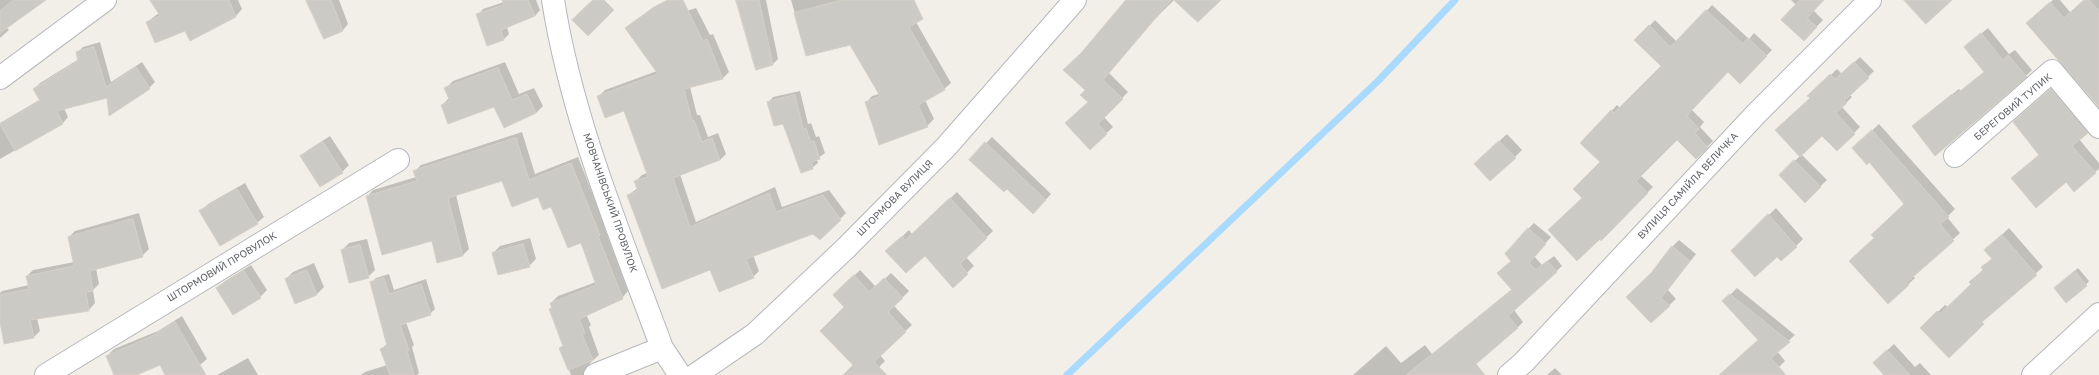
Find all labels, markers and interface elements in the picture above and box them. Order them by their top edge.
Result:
street label: БЕРЕГОВИЙ ТУПИК [1972,71,2054,143]
street label: ВУЛИЦЯ САМІЙЛА ВЕЛИЧКА [1635,130,1741,242]
street label: МОВЧАНІВСЬКИЙ ПРОВУЛОК [580,132,640,274]
street label: ШТОРМОВА ВУЛИЦЯ [854,157,936,239]
street label: ШТОРМОВИЙ ПРОВУЛОК [165,230,279,304]

